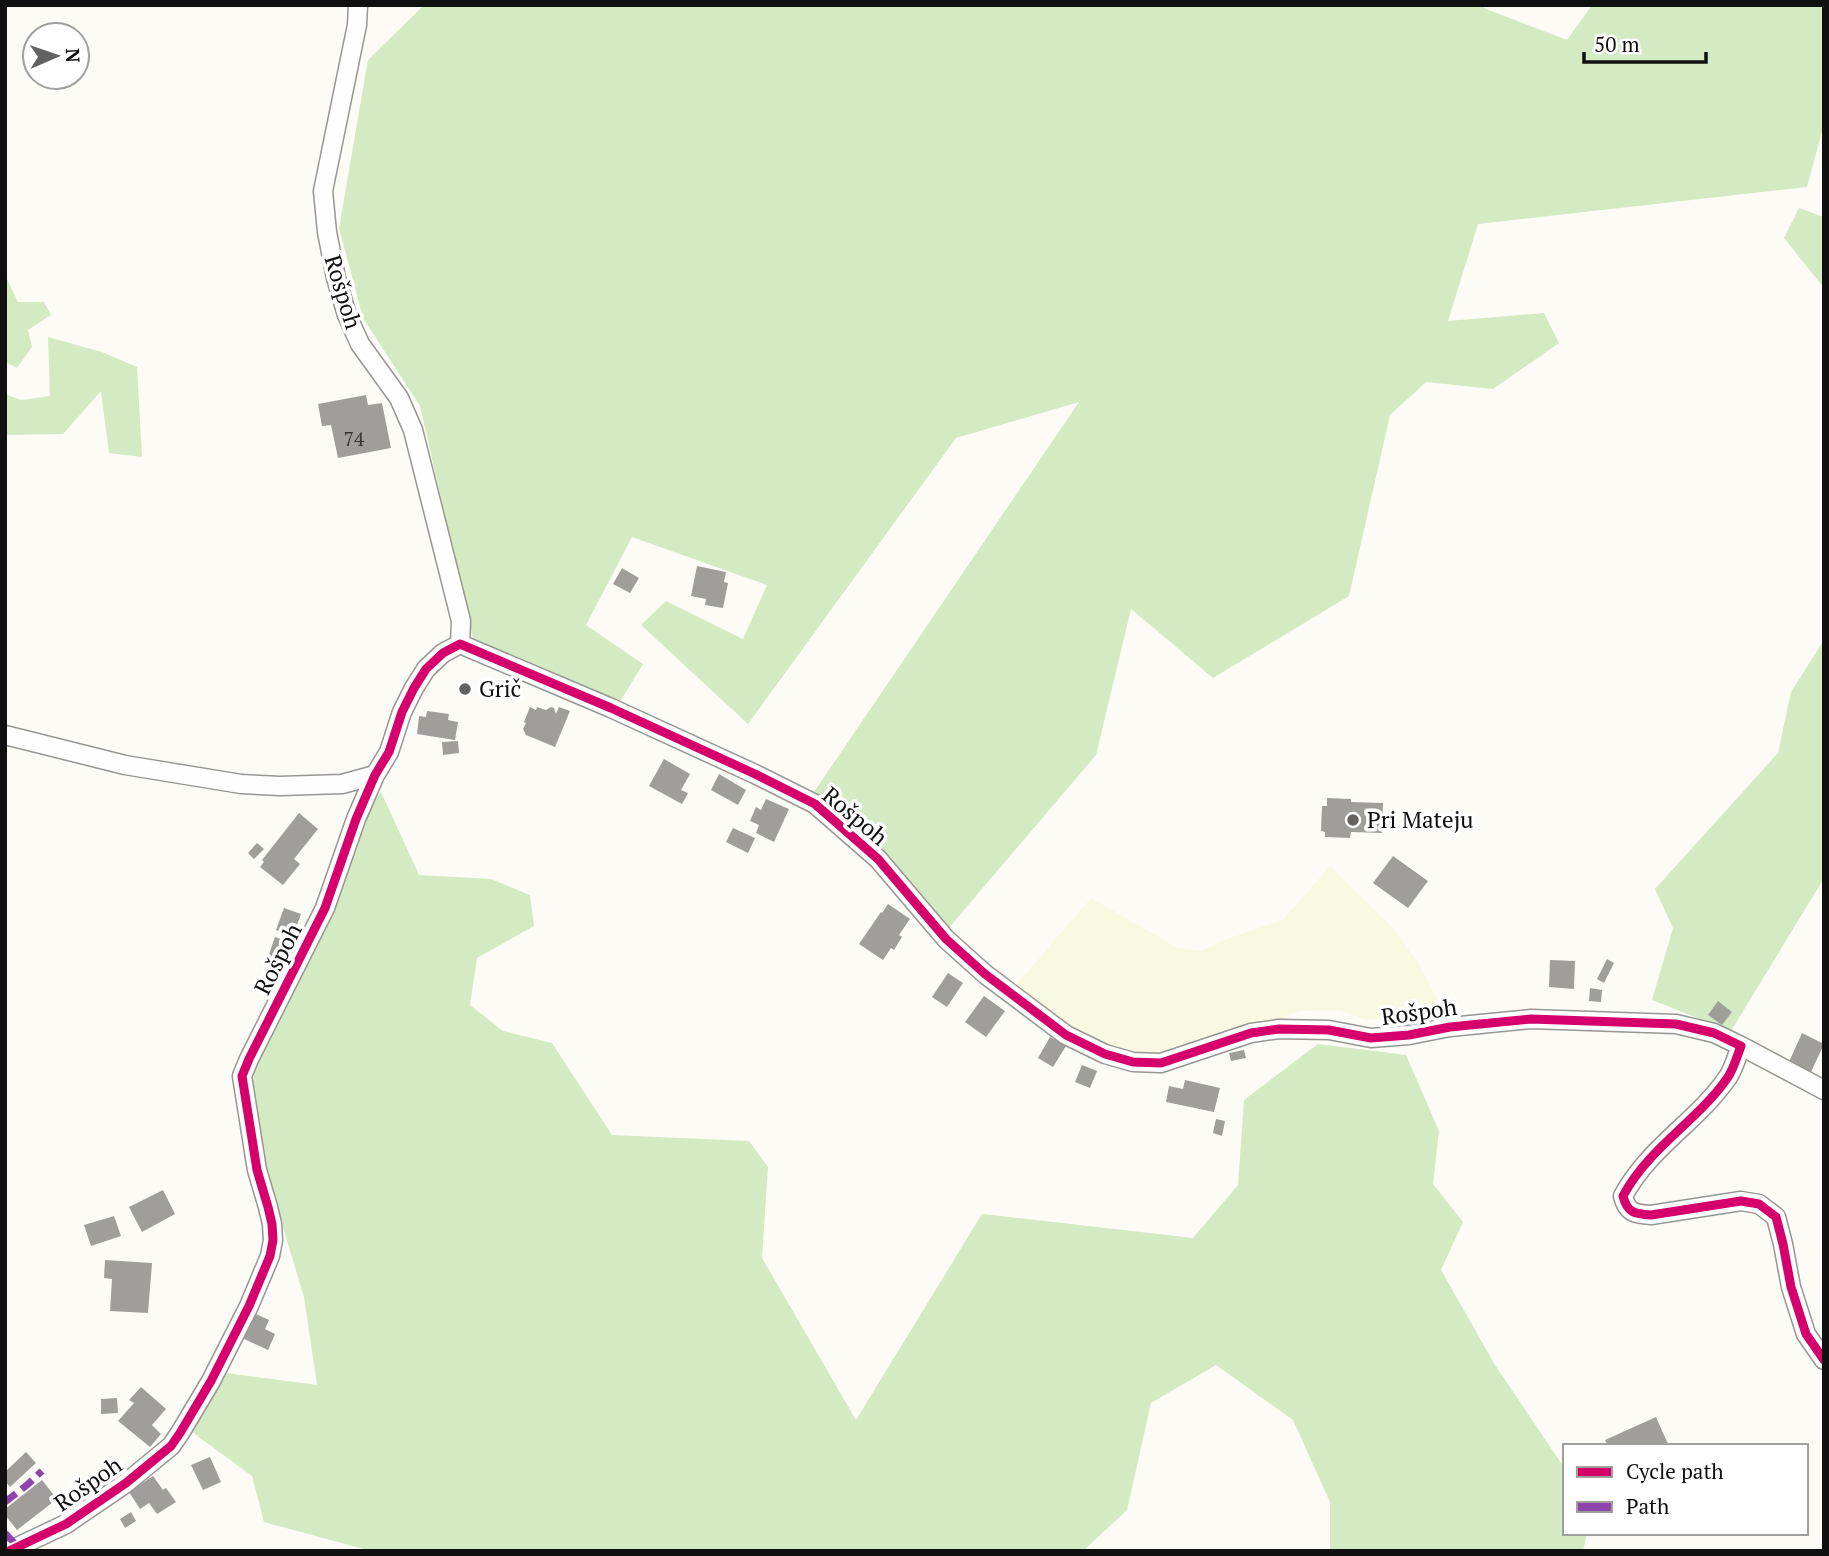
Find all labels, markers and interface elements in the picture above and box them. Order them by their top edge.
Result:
north arrow [21,21,91,91]
scale bar [1584,21,1706,65]
text: 50 m [1594,30,1640,58]
text: N [61,48,86,64]
street label: Rošpoh [318,251,370,333]
house number: 74 [344,426,365,451]
place label: Grič [479,673,521,704]
marker: Grič [457,681,473,697]
street label: Rošpoh [816,779,895,852]
place label: Pri Mateju [1367,804,1474,835]
marker: Pri Mateju [1345,812,1361,828]
street label: Rošpoh [246,917,309,1000]
street label: Rošpoh [1379,991,1459,1032]
legend [1563,1444,1808,1535]
street label: Rošpoh [48,1449,128,1518]
text: Cycle path [1626,1457,1724,1485]
text: Path [1626,1492,1669,1520]

